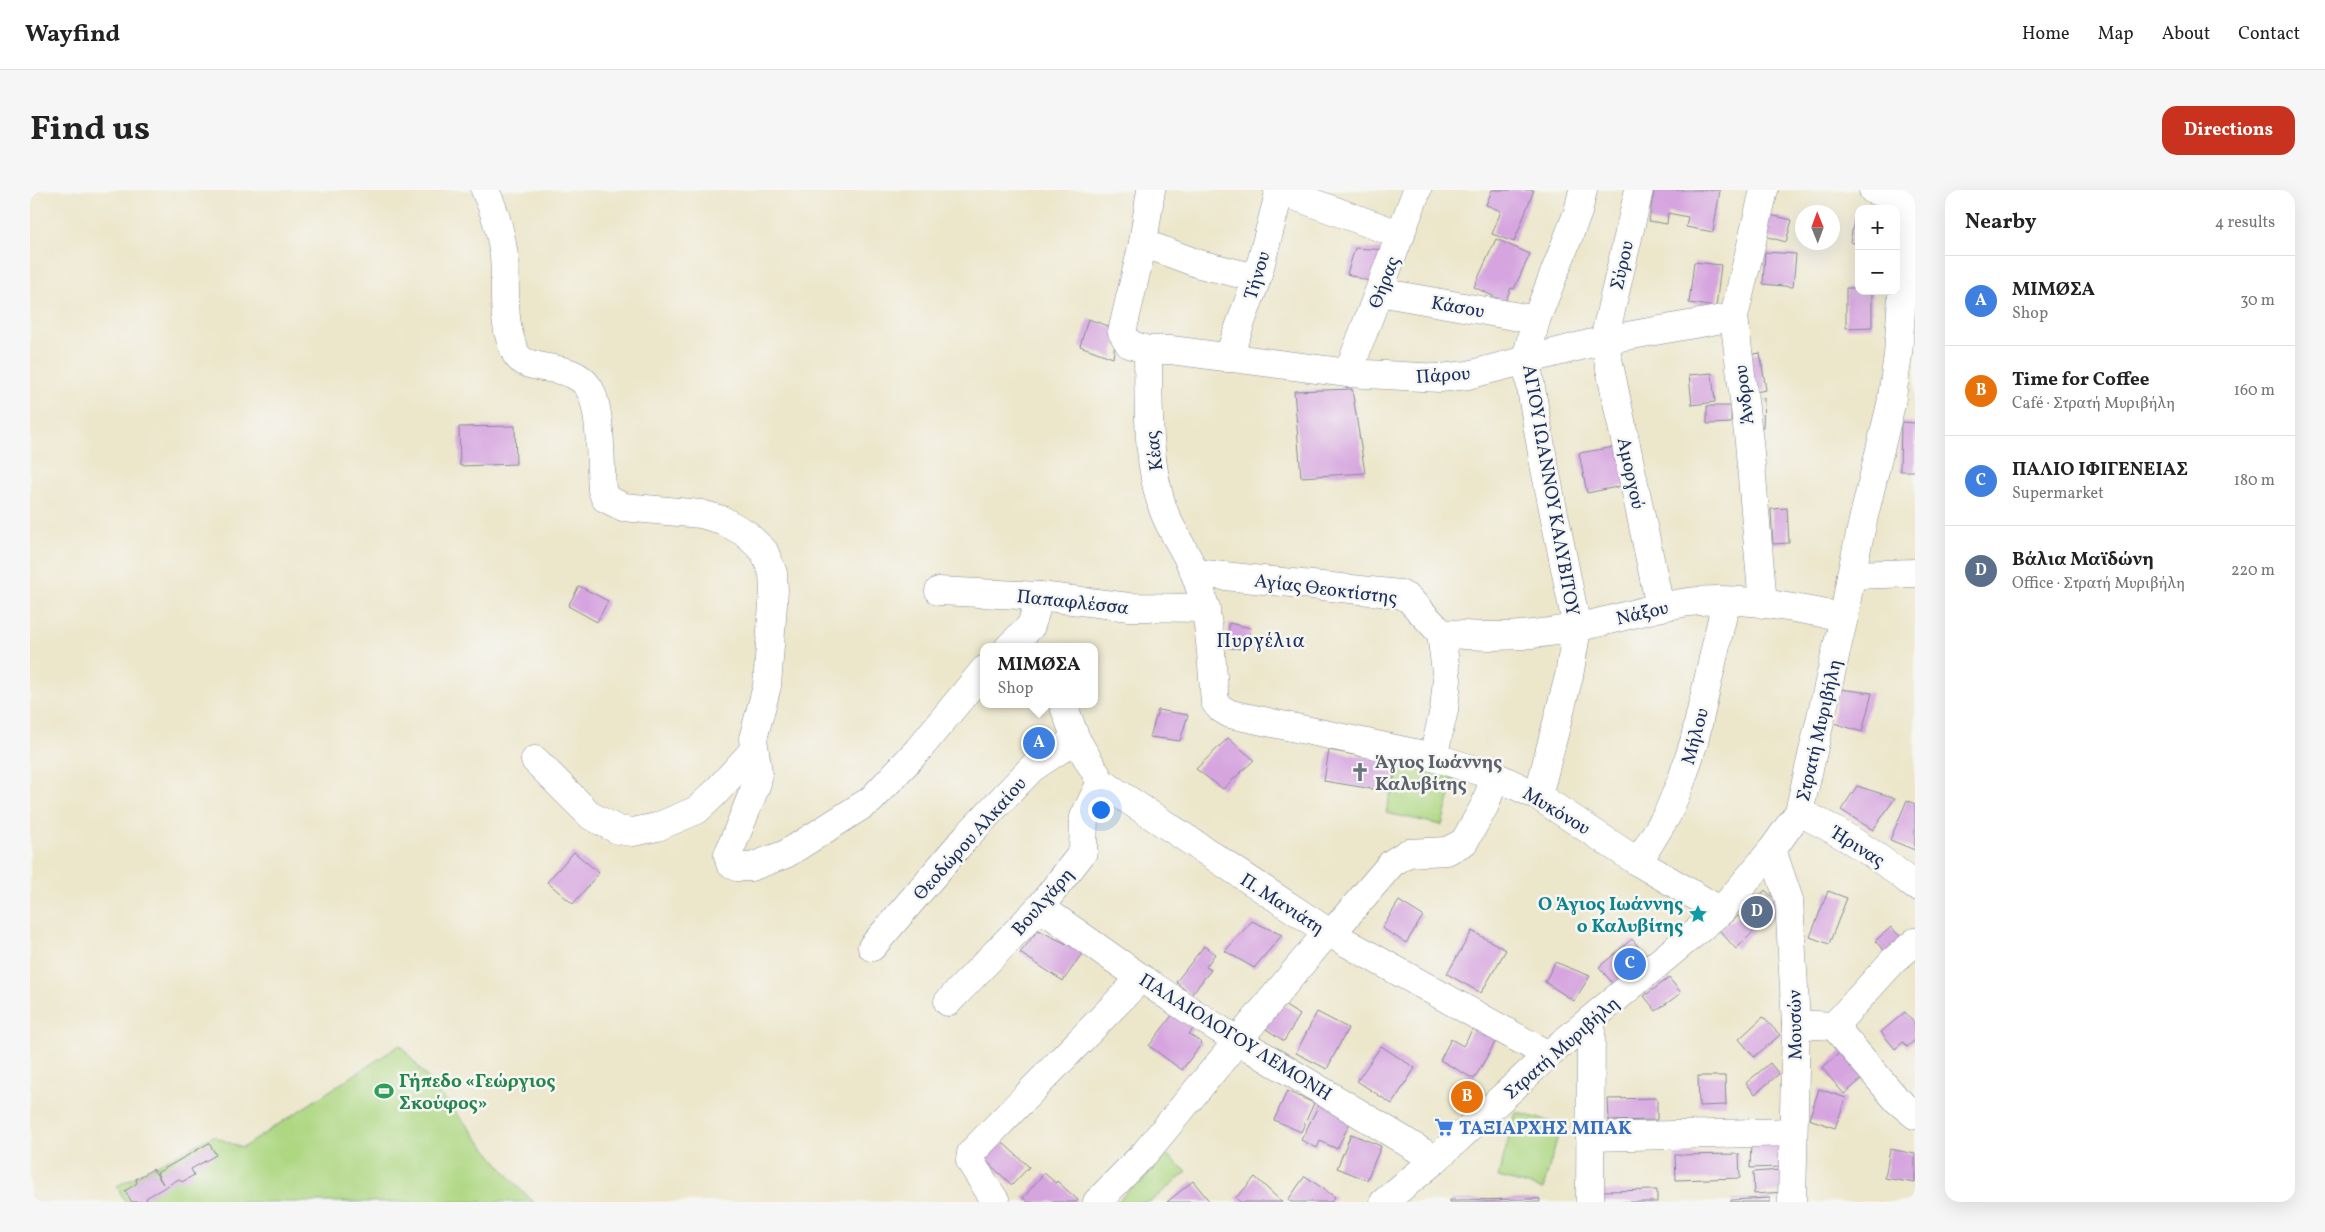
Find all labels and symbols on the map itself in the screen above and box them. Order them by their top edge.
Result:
north arrow [1795,205,1840,250]
street label: Σύρου [1605,238,1641,292]
street label: Τήνου [1238,248,1278,303]
street label: Θήρας [1363,253,1407,313]
street label: Κάσου [1429,291,1486,325]
street label: Πάρου [1415,361,1471,391]
street label: ΑΓΙΟΥ ΙΩΑΝΝΟΥ ΚΑΛΥΒΙΤΟΥ [1515,363,1585,618]
street label: Άνδρου [1728,363,1762,426]
street label: Κέας [1140,429,1170,472]
street label: Αμοργού [1610,435,1650,512]
street label: Αγίας Θεοκτίστης [1253,568,1399,612]
street label: Παπαφλέσσα [1015,584,1131,622]
street label: Νάξου [1614,595,1671,633]
district label: Πυργέλια [1216,628,1306,656]
street label: Στρατή Μυριβήλη [1791,657,1849,804]
street label: Μήλου [1676,705,1716,768]
pin: A [1023,724,1055,762]
place label: Άγιος Ιωάννης Καλυβίτης [1375,750,1502,798]
church icon: Άγιος Ιωάννης Καλυβίτης [1349,761,1371,783]
street label: Θεοδώρου Αλκαίου [908,772,1033,907]
street label: Μυκόνου [1517,781,1595,842]
your location [1088,797,1114,823]
street label: Ήρινας [1825,820,1890,874]
street label: Βουλγάρη [1007,863,1080,942]
street label: Π. Μανιάτη [1235,868,1329,942]
place label: Ο Άγιος Ιωάννης ο Καλυβίτης [1538,892,1683,940]
pin: D [1741,893,1773,931]
place icon: Ο Άγιος Ιωάννης ο Καλυβίτης [1687,903,1709,925]
pin: C [1614,945,1646,983]
street label: ΠΑΛΑΙΟΛΟΓΟΥ ΛΕΜΟΝΗ [1134,968,1336,1108]
street label: Μουσών [1782,990,1810,1060]
street label: Στρατή Μυριβήλη [1499,991,1626,1106]
place label: Γήπεδο «Γεώργιος Σκούφος» [399,1069,555,1117]
pin: B [1451,1078,1483,1116]
sports icon: Γήπεδο «Γεώργιος Σκούφος» [373,1080,395,1102]
supermarket icon: ΤΑΞΙΑΡΧΗΣ ΜΠΑΚ [1433,1116,1455,1138]
place label: ΤΑΞΙΑΡΧΗΣ ΜΠΑΚ [1459,1116,1632,1142]

